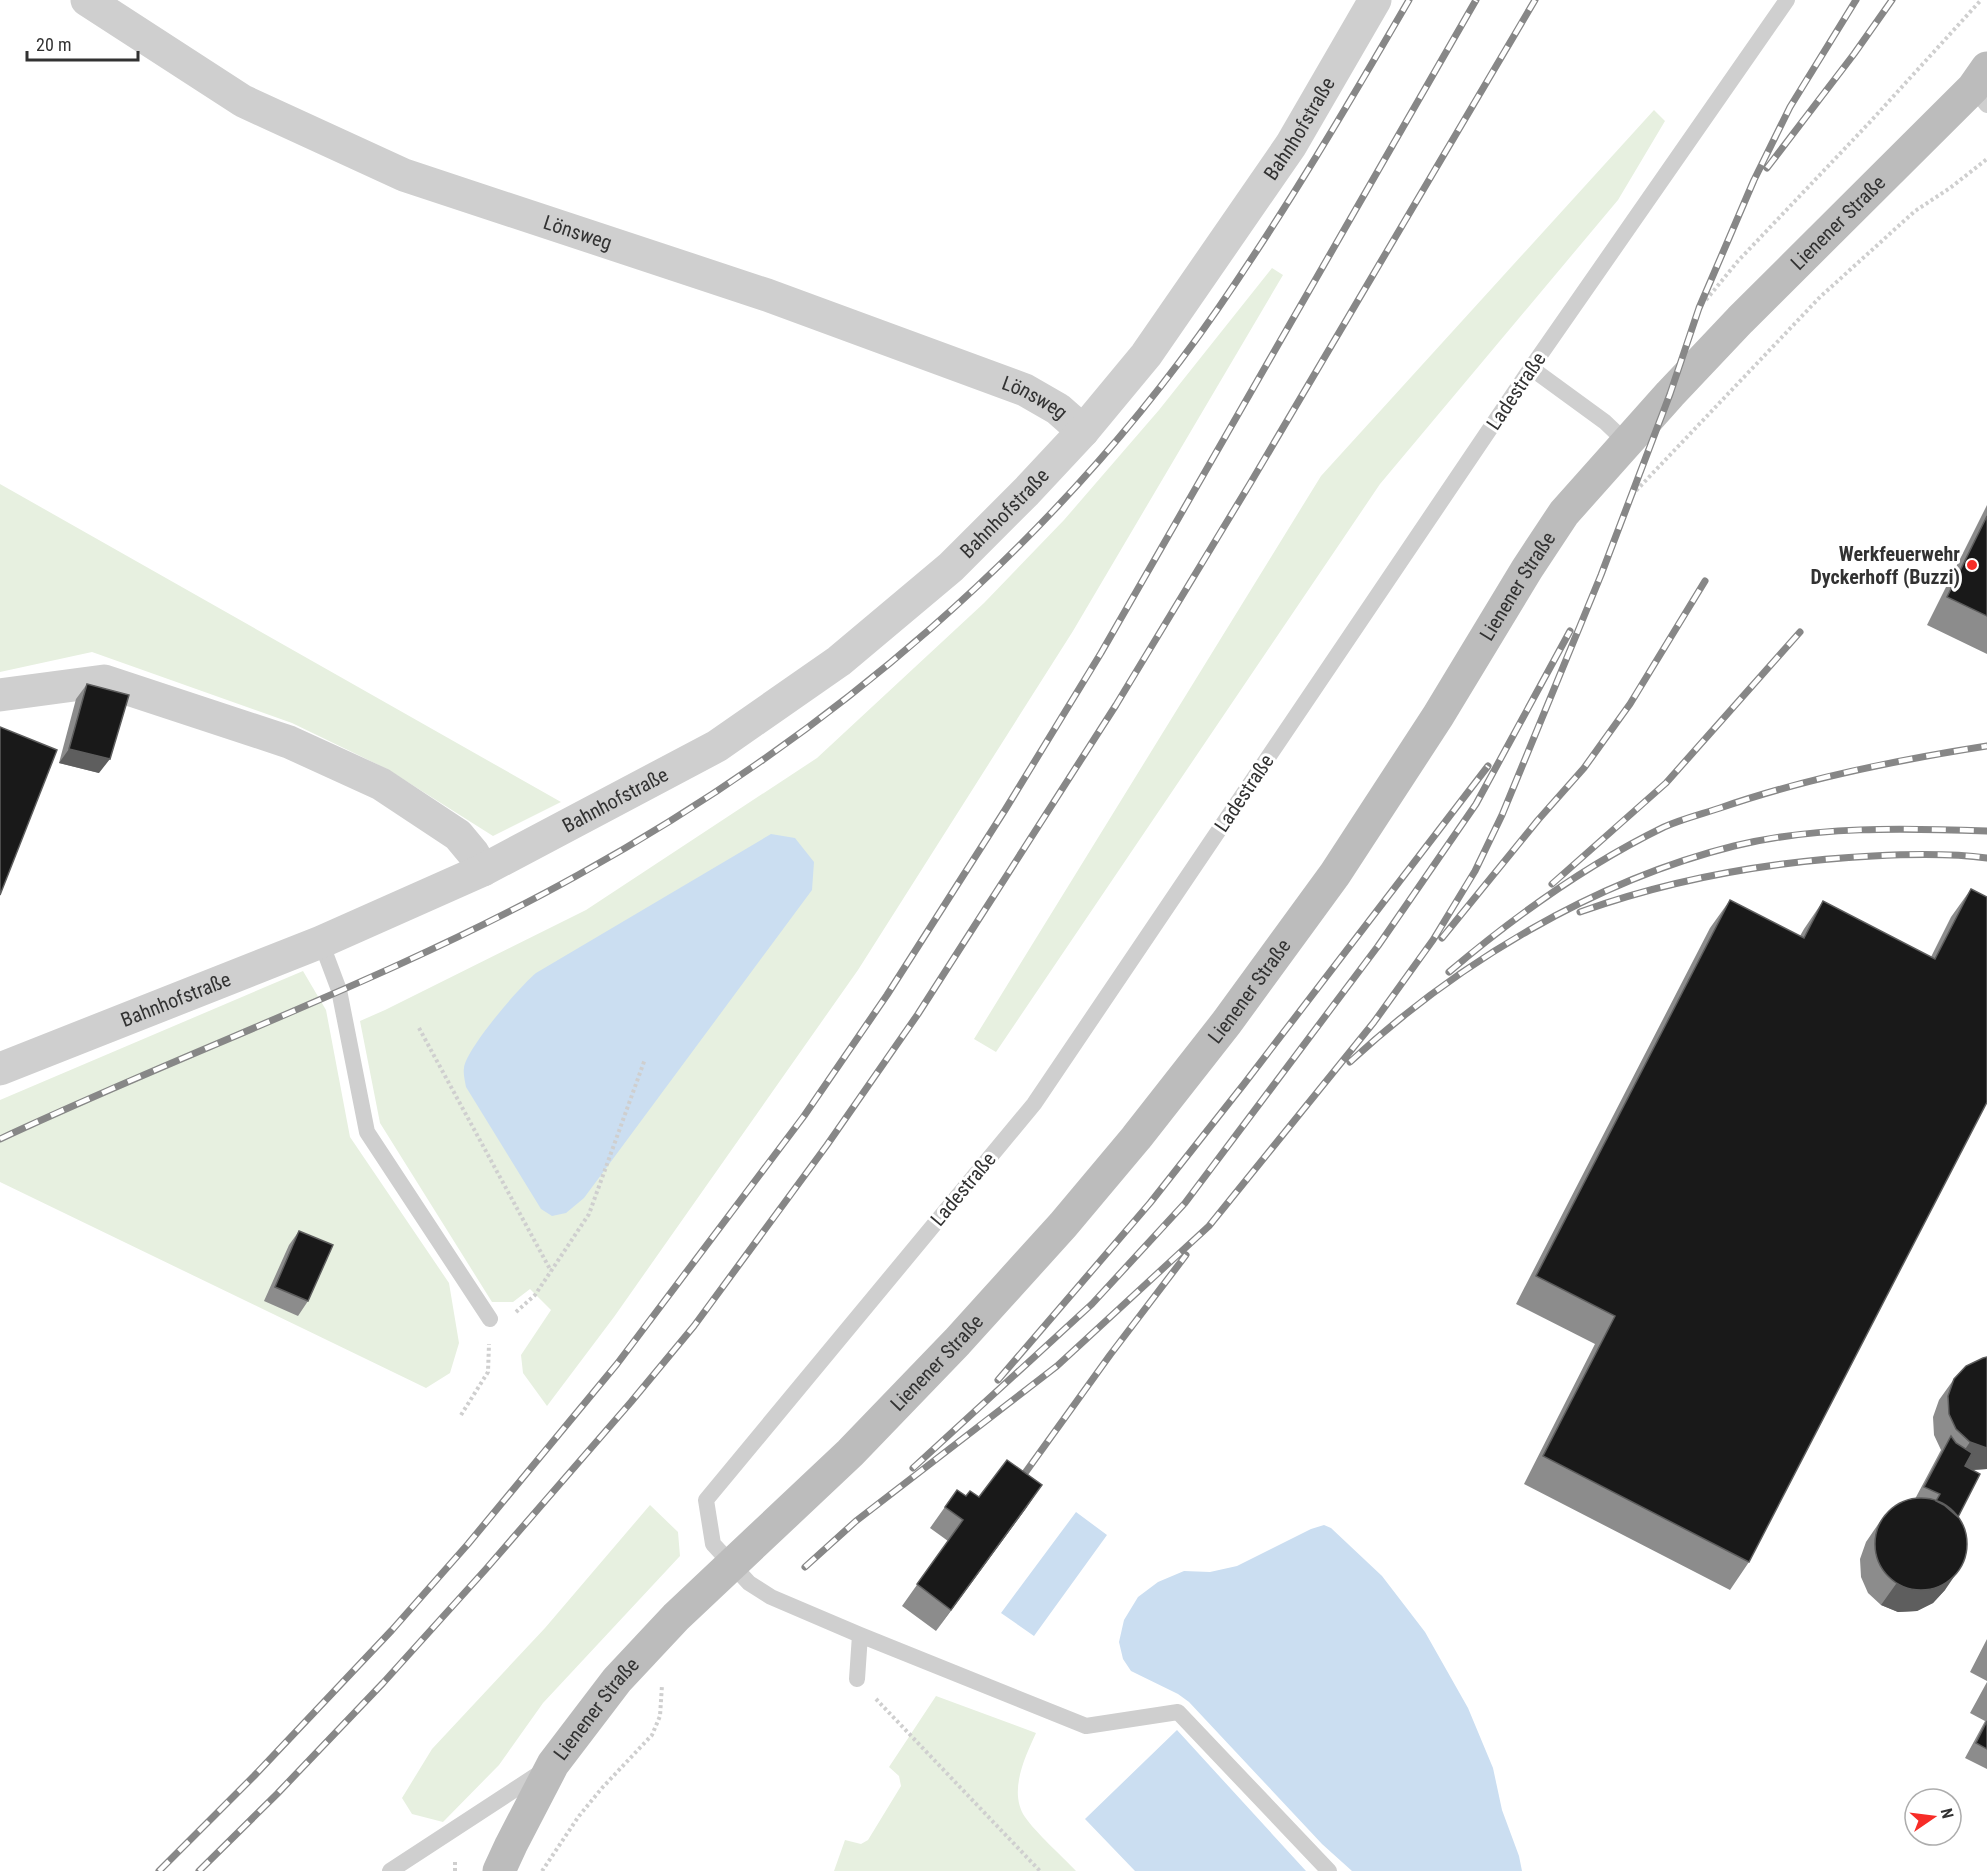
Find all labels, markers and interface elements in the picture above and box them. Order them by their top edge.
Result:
scale bar [27,24,138,62]
text: 20 m [36,34,71,55]
street label: Bahnhofstraße [1259,73,1340,185]
street label: Lienener Straße [1786,170,1890,275]
street label: Lönsweg [540,210,615,255]
street label: Ladestraße [1481,348,1551,434]
street label: Lönsweg [999,371,1073,424]
street label: Bahnhofstraße [955,464,1054,563]
street label: Lienener Straße [1475,527,1560,645]
place label: Werkfeuerwehr Dyckerhoff (Buzzi) [1811,542,1960,589]
marker: Werkfeuerwehr Dyckerhoff (Buzzi) [1965,558,1979,572]
street label: Ladestraße [1209,750,1279,836]
street label: Bahnhofstraße [558,762,672,838]
street label: Lienener Straße [1203,934,1296,1048]
street label: Bahnhofstraße [117,967,234,1032]
street label: Ladestraße [925,1147,1001,1231]
street label: Lienener Straße [885,1310,988,1416]
street label: Lienener Straße [548,1653,644,1765]
north arrow [1903,1787,1963,1847]
text: N [1937,1806,1957,1821]

